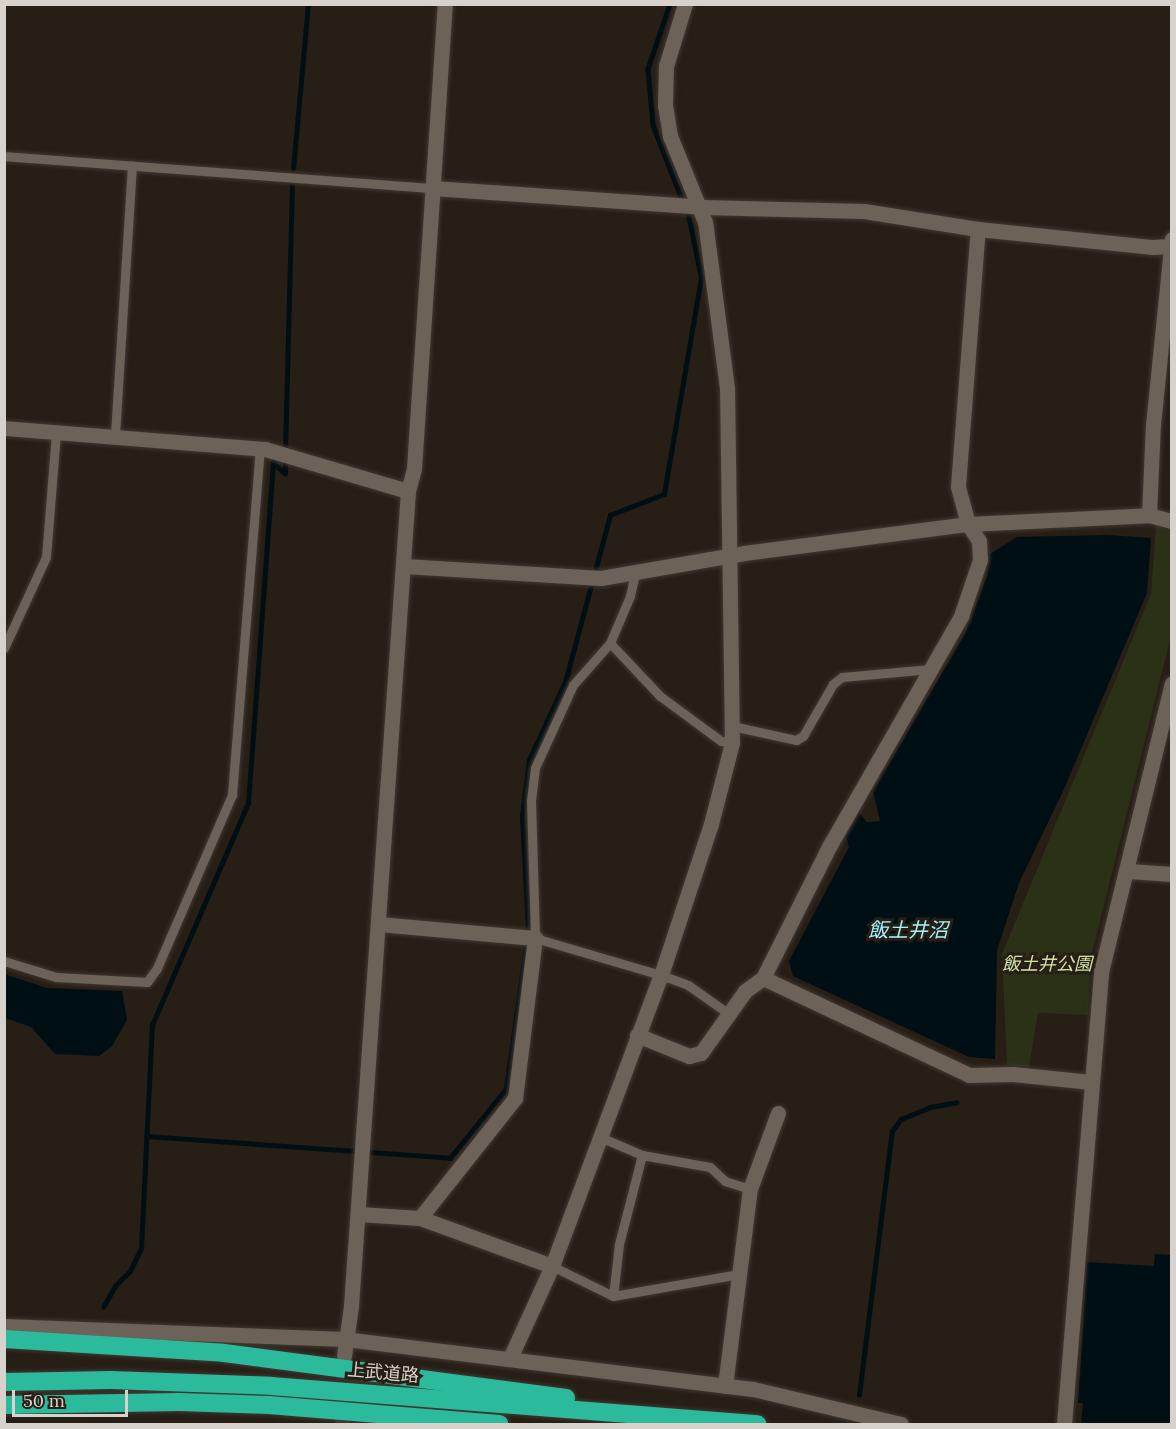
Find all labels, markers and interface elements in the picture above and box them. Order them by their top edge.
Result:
water label: 飯土井沼 [868,917,948,941]
park label: 飯土井公園 [1002,953,1092,975]
street label: 上武道路 [346,1359,420,1387]
scale bar [15,1378,130,1416]
text: 50 m [23,1389,65,1412]

